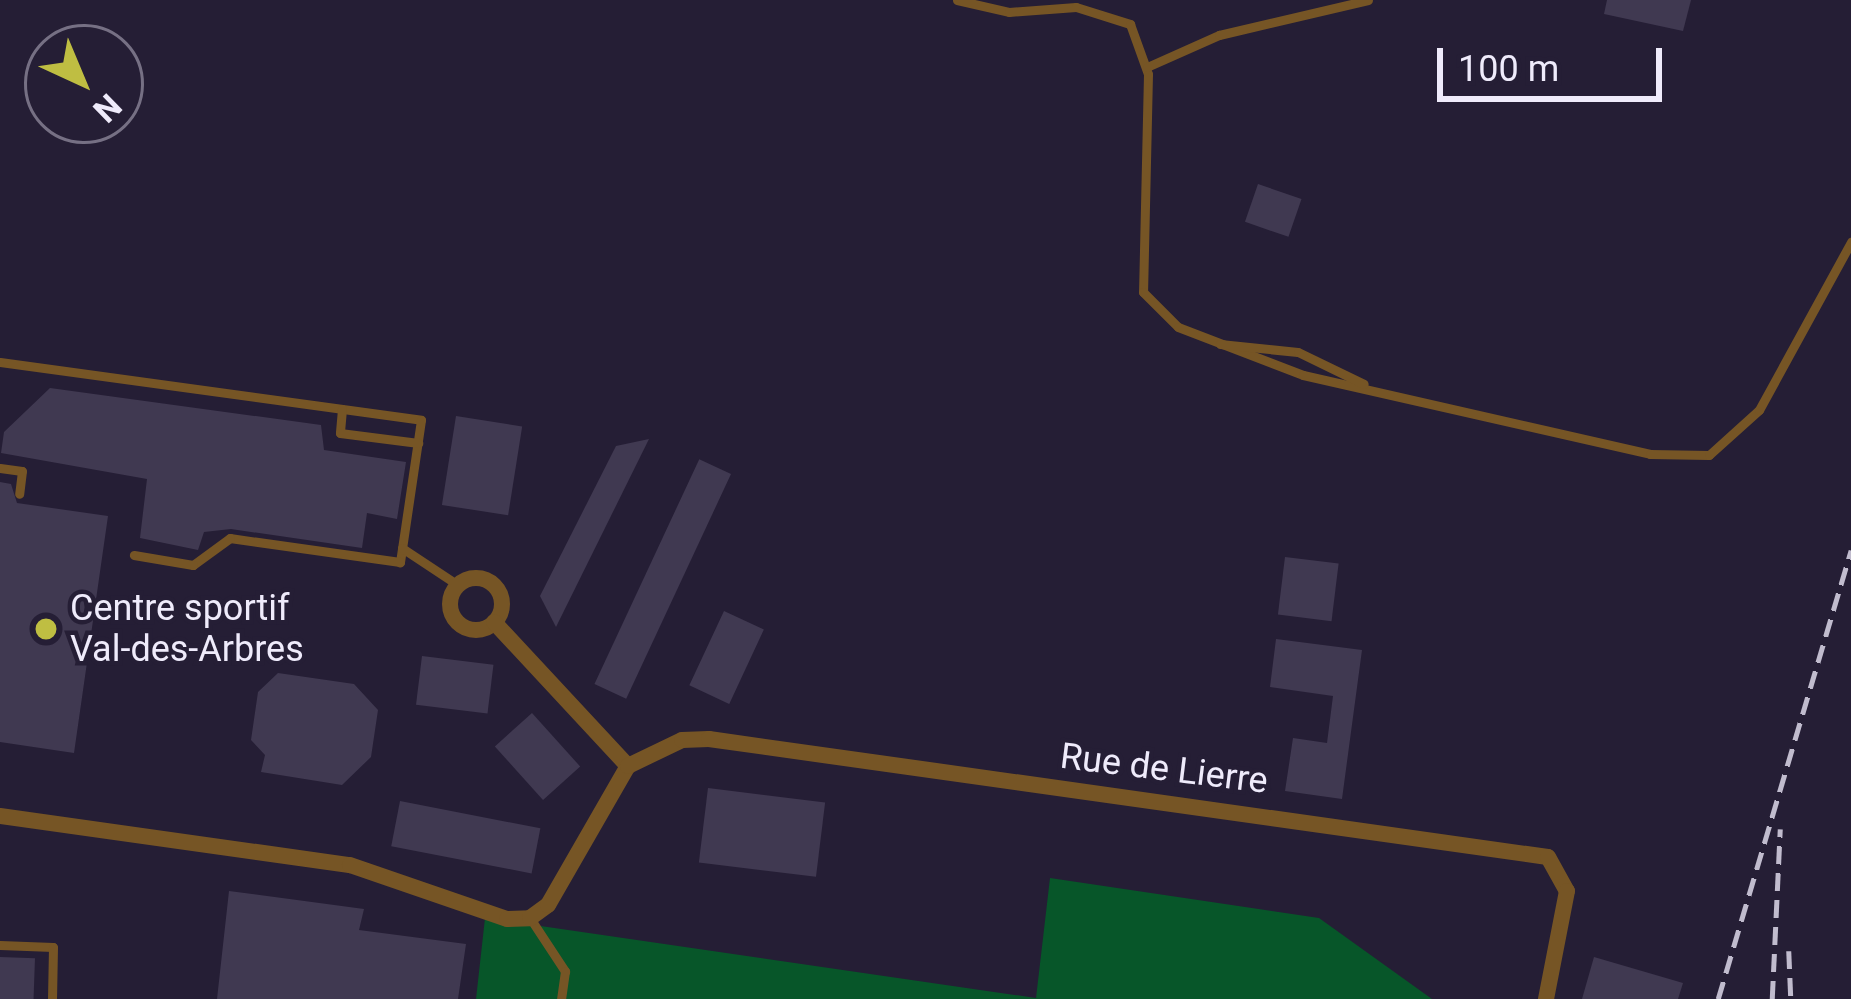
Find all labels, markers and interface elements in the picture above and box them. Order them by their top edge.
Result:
north arrow [24,24,144,144]
scale bar [1443,24,1668,98]
text: 100 m [1458,48,1559,90]
text: N [85,86,129,130]
place label: Centre sportif Val-des-Arbres [70,586,304,671]
marker: Centre sportif Val-des-Arbres [33,616,59,642]
street label: Rue de Lierre [1058,735,1270,803]

